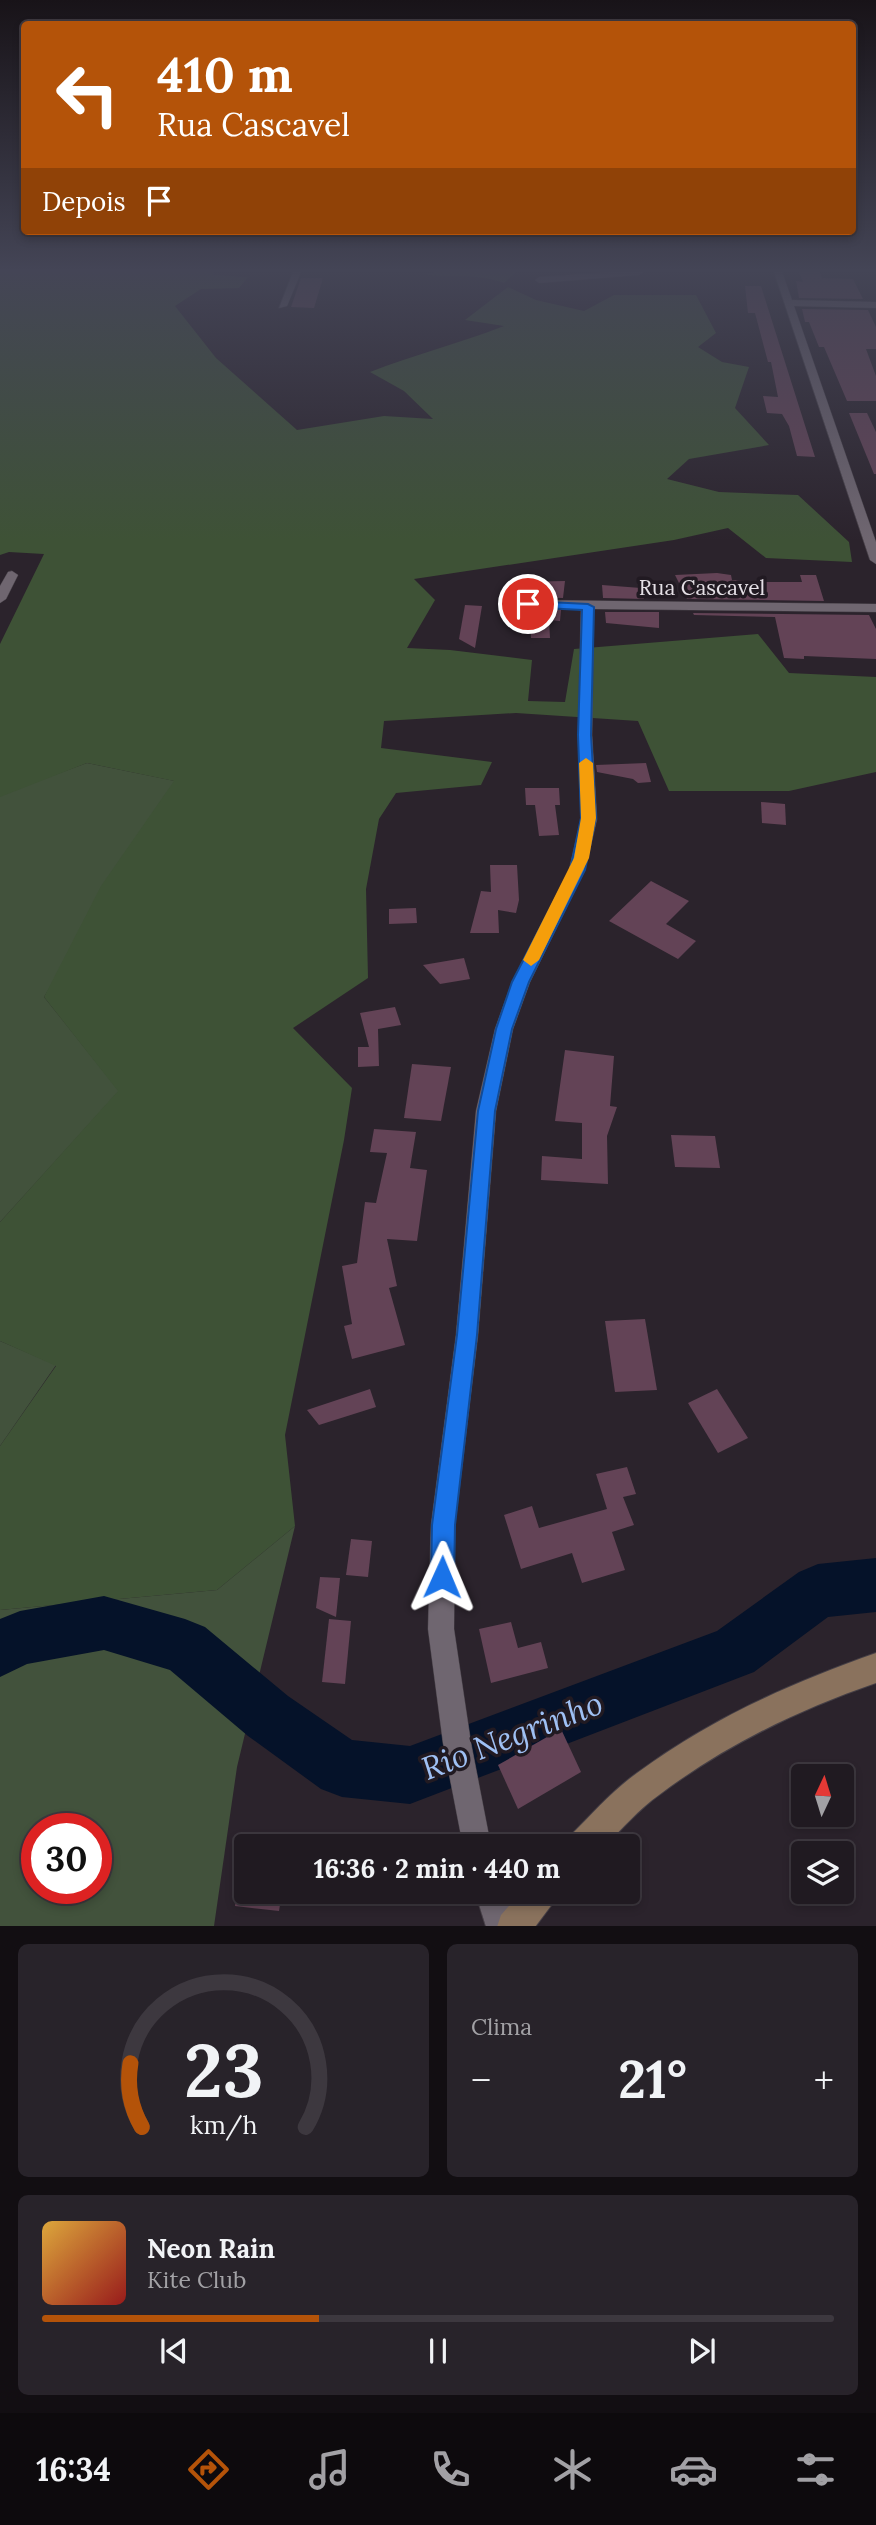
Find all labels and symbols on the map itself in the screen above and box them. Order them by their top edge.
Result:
pin [498,574,558,634]
street label: Rua Cascavel [639,574,765,601]
position arrow [405,1540,479,1614]
water label: Rio Negrinho [415,1682,608,1789]
north arrow [791,1764,854,1827]
speed limit sign: 30 [21,1813,112,1904]

